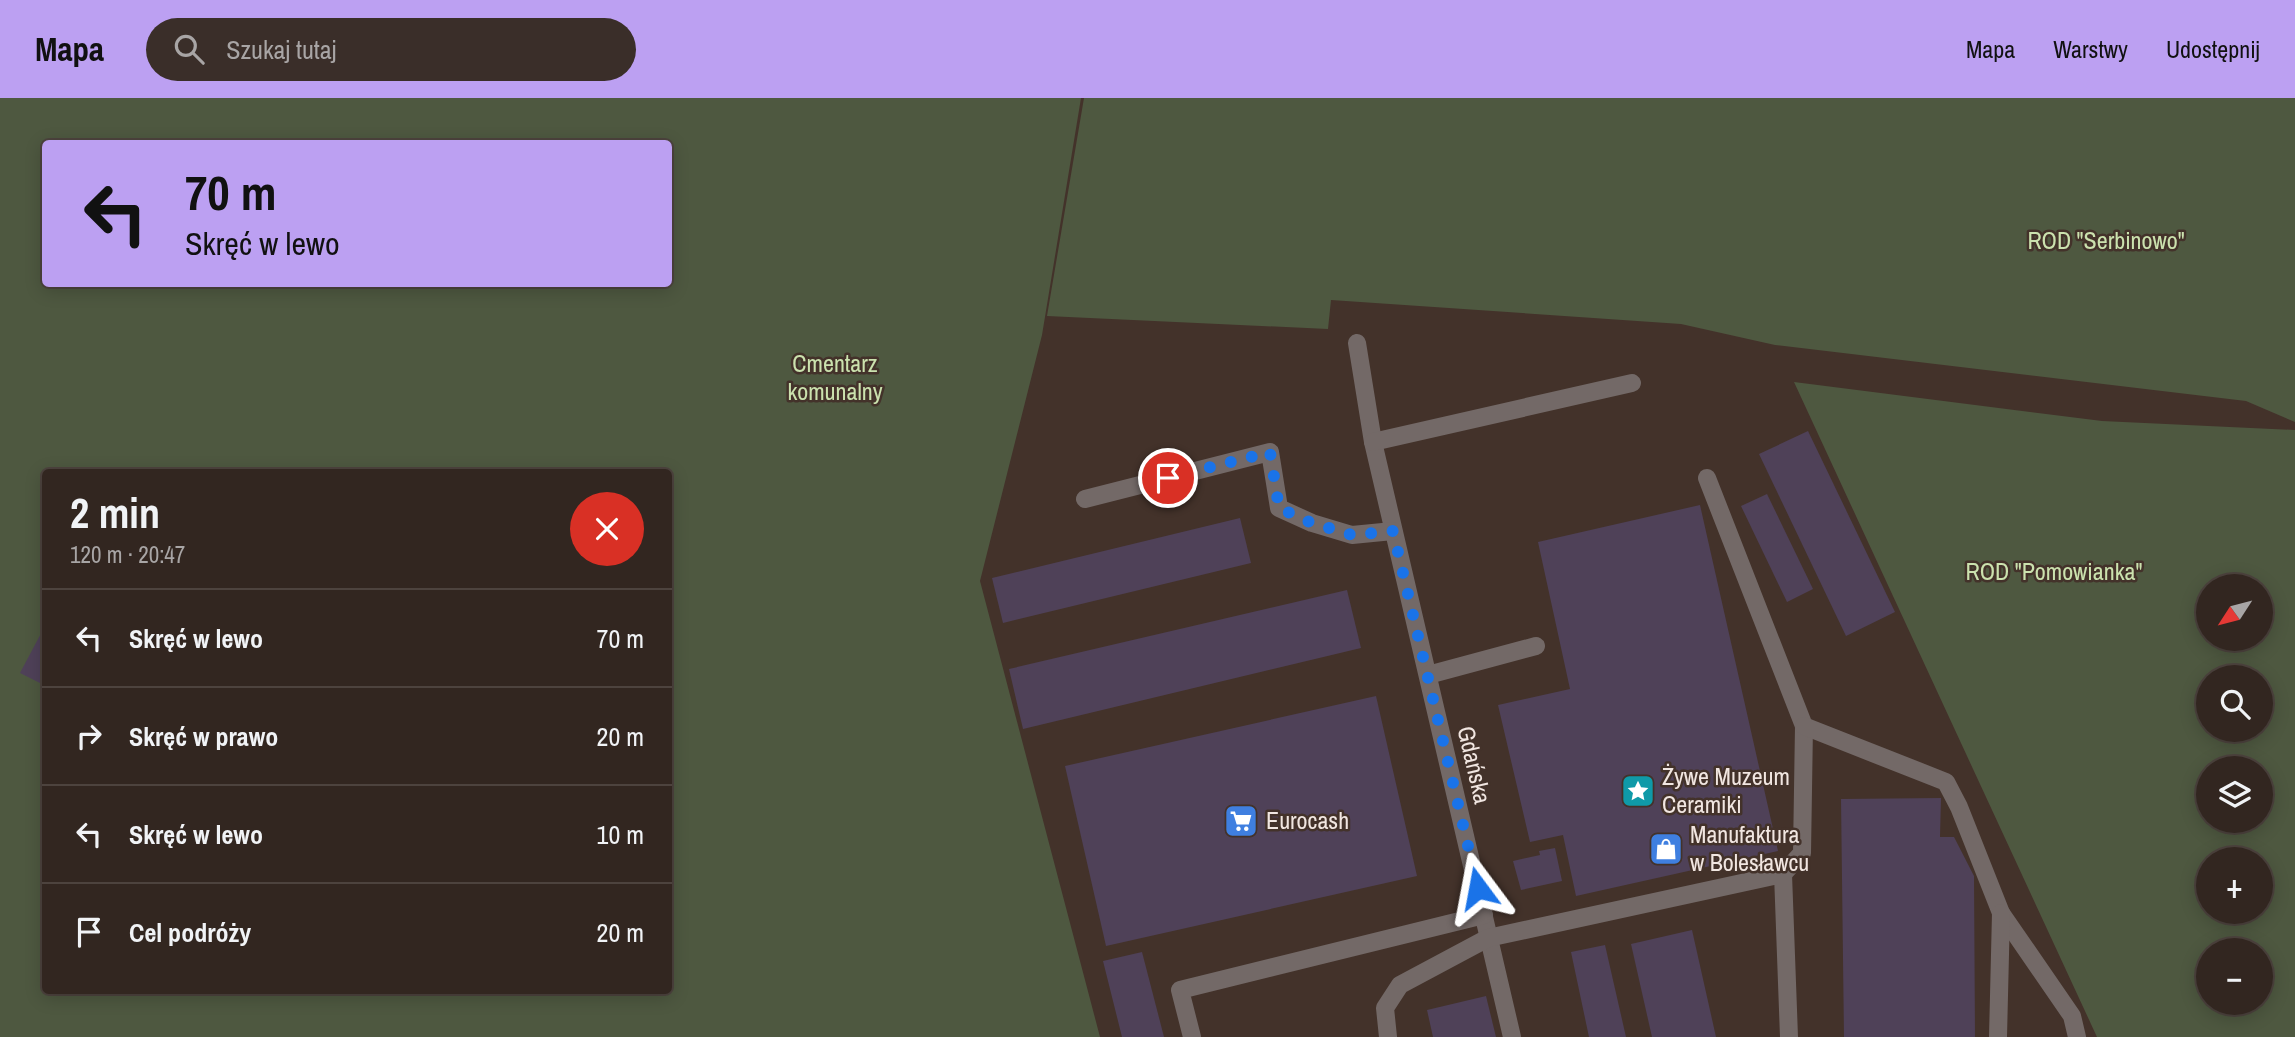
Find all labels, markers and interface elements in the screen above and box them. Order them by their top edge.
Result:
search box [146,18,636,81]
text: Mapa [35,27,104,71]
icon: search [170,30,208,68]
text: Szukaj tutaj [226,32,336,67]
text: Mapa [1966,33,2015,65]
text: Warstwy [2053,33,2128,65]
text: Udostępnij [2166,33,2260,65]
text: 70 m [185,159,277,225]
icon: left [70,168,161,259]
text: Skręć w lewo [185,222,340,265]
park label: ROD "Serbinowo" [2027,224,2185,256]
park label: Cmentarz komunalny [787,347,883,407]
pin [1138,448,1198,508]
icon: arrive [1149,459,1187,497]
text: 2 min [70,485,160,541]
button: close [570,492,644,566]
text: 120 m · 20:47 [70,539,185,570]
park label: ROD "Pomowianka" [1966,555,2142,587]
north arrow [2196,574,2273,651]
map controls [2196,574,2273,1015]
icon: left [70,619,108,657]
text: Skręć w lewo [129,621,263,656]
text: 70 m [597,621,644,656]
button: search [2196,665,2273,742]
icon: right [70,717,108,755]
text: Skręć w prawo [129,719,278,754]
text: 20 m [597,719,644,754]
street label: Gdańska [1451,723,1499,807]
button: layers [2196,756,2273,833]
place label: Żywe Muzeum Ceramiki [1662,760,1790,820]
place icon: Żywe Muzeum Ceramiki [1619,772,1657,810]
supermarket icon: Eurocash [1222,802,1260,840]
place label: Eurocash [1266,804,1349,836]
icon: left [70,815,108,853]
text: Skręć w lewo [129,817,263,852]
text: 10 m [597,817,644,852]
place label: Manufaktura w Bolesławcu [1690,818,1809,878]
shop icon: Manufaktura w Bolesławcu [1647,830,1685,868]
button: + [2196,847,2273,924]
position arrow [1441,851,1515,925]
icon: arrive [70,913,108,951]
text: Cel podróży [129,915,251,950]
text: 20 m [597,915,644,950]
button: − [2196,938,2273,1015]

